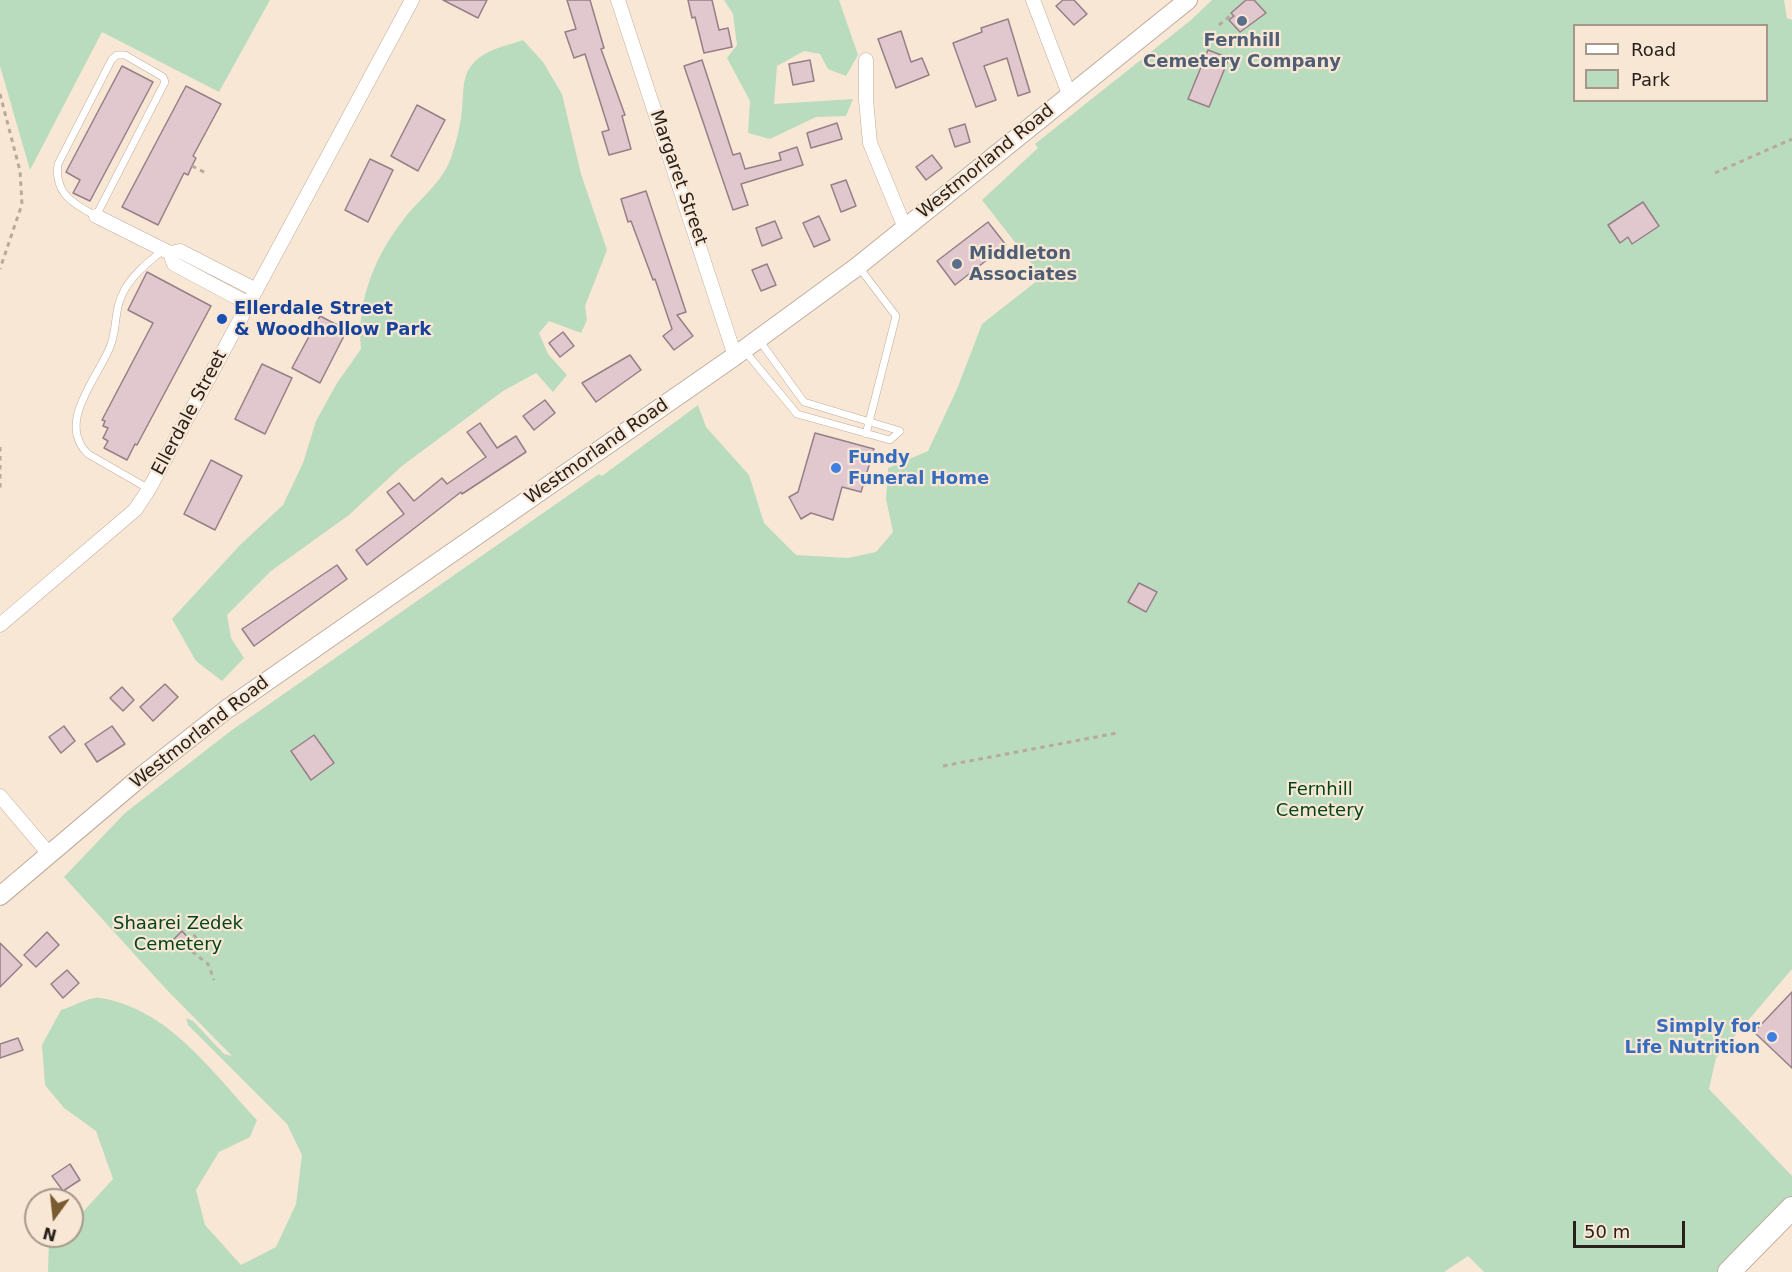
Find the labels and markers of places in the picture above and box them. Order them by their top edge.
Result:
marker: Fernhill Cemetery Company [1235,14,1249,28]
place label: Fernhill Cemetery Company [1143,30,1341,72]
place label: Middleton Associates [969,243,1077,286]
marker: Middleton Associates [950,257,964,271]
place label: Ellerdale Street & Woodhollow Park [234,298,431,340]
marker: Ellerdale Street & Woodhollow Park [215,312,229,326]
place label: Fundy Funeral Home [848,447,989,490]
marker: Fundy Funeral Home [829,461,843,475]
place label: Simply for Life Nutrition [1625,1016,1760,1058]
marker: Simply for Life Nutrition [1765,1030,1779,1044]

